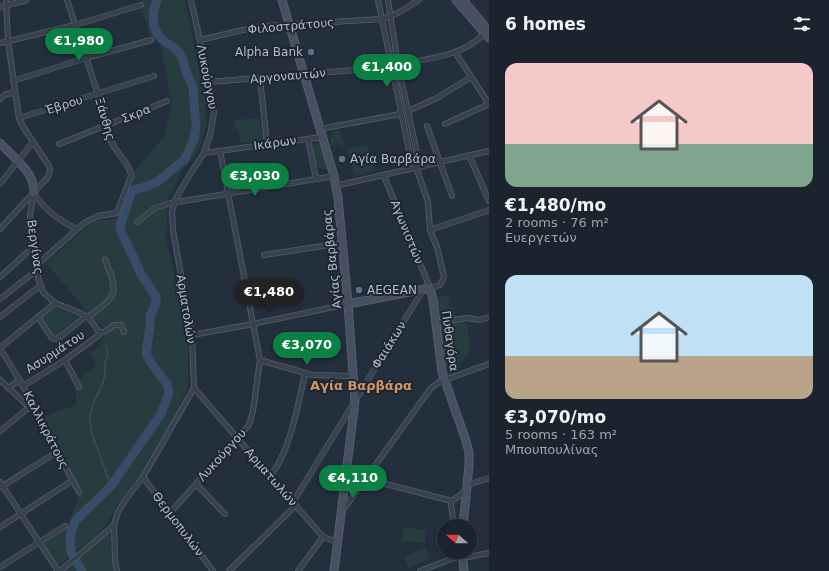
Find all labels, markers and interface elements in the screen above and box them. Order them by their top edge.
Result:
icon: filters [791,13,813,35]
text: 6 homes [505,14,586,34]
street label: Φιλοστράτους [247,15,335,37]
pin: €1,980 [46,28,112,62]
text: €1,980 [54,33,104,48]
street label: Λυκούργου [194,44,220,111]
place label: Alpha Bank [235,45,303,59]
marker: Alpha Bank [306,47,316,57]
pin: €1,400 [354,54,420,88]
text: €1,400 [362,59,412,74]
street label: Αργοναυτών [250,66,327,86]
icon: home [623,89,695,161]
street label: Έβρου [43,93,85,118]
street label: Ξάνθης [92,96,118,142]
street label: Σκρα [119,102,153,126]
street label: Ικάρων [253,133,298,153]
place label: Αγία Βαρβάρα [350,152,436,166]
marker: Αγία Βαρβάρα [337,154,347,164]
pin: €3,030 [222,163,288,197]
text: €3,030 [230,168,280,183]
text: €1,480/mo [505,195,606,215]
street label: Αγωνιστών [388,198,426,266]
street label: Αγίας Βαρβάρας [320,209,344,309]
text: 2 rooms · 76 m² [505,215,609,230]
street label: Βεργίνας [24,219,46,275]
text: Ευεργετών [505,230,577,245]
street label: Αρματολών [174,273,198,345]
pin: €1,480 [236,279,302,313]
place label: AEGEAN [367,283,417,297]
text: €1,480 [244,284,294,299]
marker: AEGEAN [354,285,364,295]
icon: home [623,301,695,373]
street label: Πυθαγόρα [439,310,461,372]
street label: Φαιάκων [369,319,409,371]
street label: Ασυρμάτου [23,328,87,376]
pin: €3,070 [274,332,340,366]
text: €3,070 [282,337,332,352]
district label: Αγία Βαρβάρα [310,378,412,393]
street label: Καλλικράτους [20,389,72,471]
text: €3,070/mo [505,407,606,427]
street label: Λυκούργου [195,426,249,484]
text: 5 rooms · 163 m² [505,427,617,442]
text: Μπουπουλίνας [505,442,598,457]
street label: Αρματωλών [242,445,300,509]
pin: €4,110 [320,465,386,499]
text: €4,110 [328,470,378,485]
street label: Θερμοπυλών [149,489,207,559]
north arrow [437,519,477,559]
map controls [437,519,477,559]

